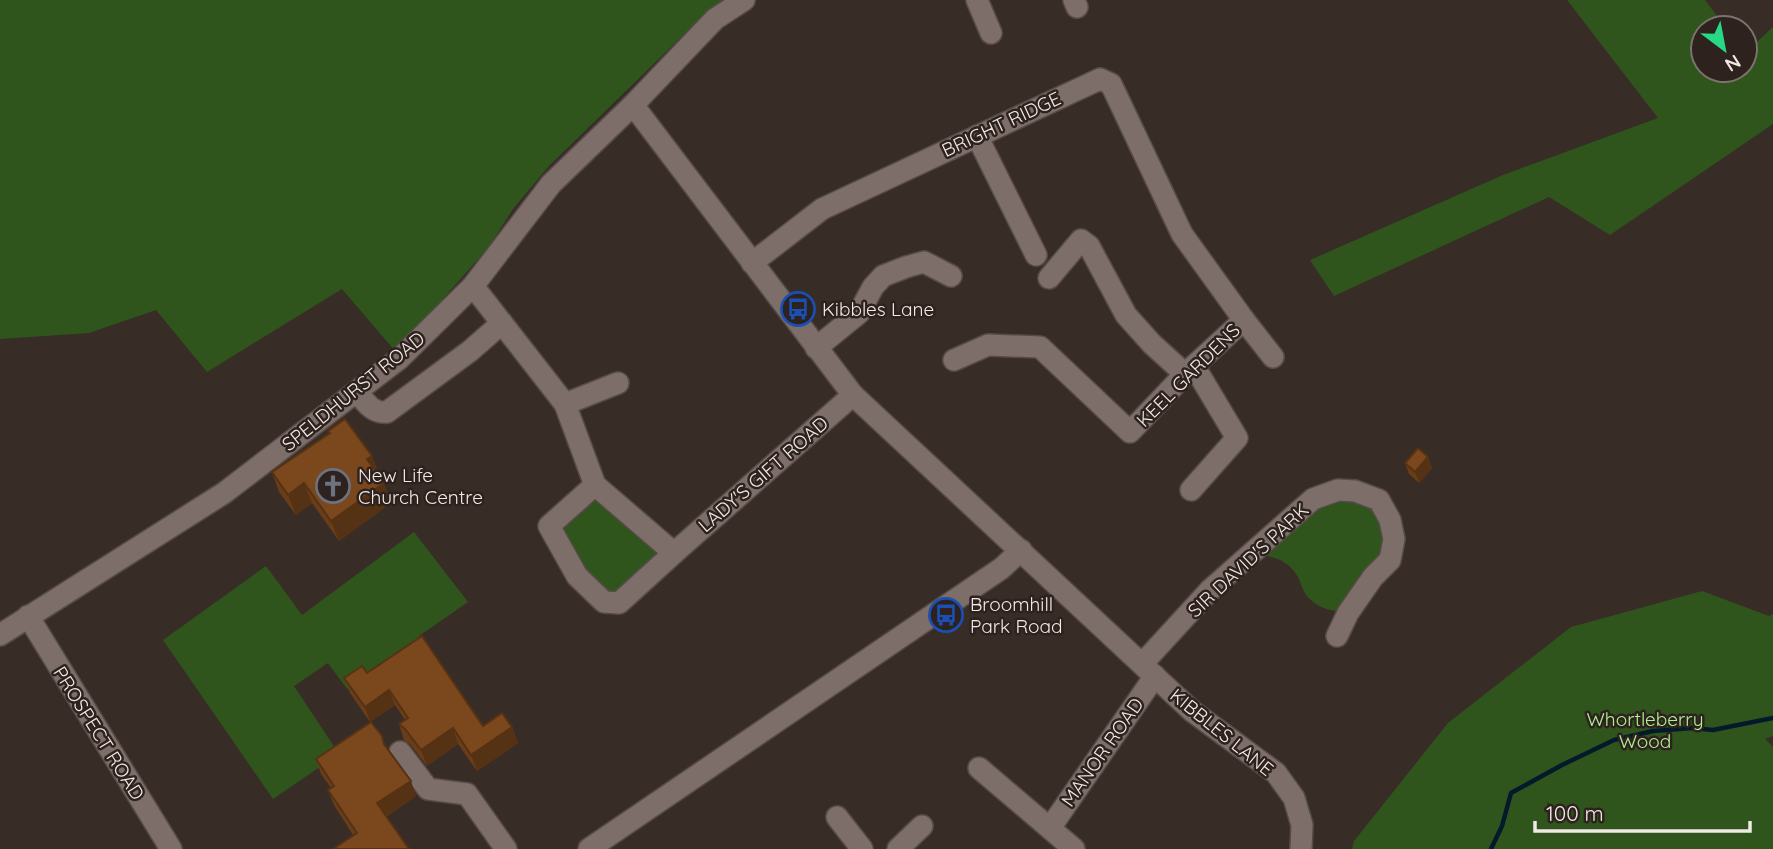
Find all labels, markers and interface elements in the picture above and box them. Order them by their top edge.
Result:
north arrow [1689,14,1759,84]
text: N [1721,50,1745,77]
street label: BRIGHT RIDGE [938,86,1064,162]
bus stop icon: Kibbles Lane [779,290,817,328]
place label: Kibbles Lane [822,297,934,321]
street label: KEEL GARDENS [1131,318,1245,432]
street label: SPELDHURST ROAD [277,326,429,456]
street label: LADY'S GIFT ROAD [693,411,833,537]
place label: New Life Church Centre [358,463,483,509]
church icon: New Life Church Centre [314,467,352,505]
street label: SIR DAVID'S PARK [1183,498,1313,622]
place label: Broomhill Park Road [970,592,1063,638]
bus stop icon: Broomhill Park Road [927,596,965,634]
street label: PROSPECT ROAD [48,662,150,804]
street label: KIBBLES LANE [1165,683,1279,781]
street label: MANOR ROAD [1056,693,1148,811]
park label: Whortleberry Wood [1587,707,1703,753]
scale bar [1535,790,1750,834]
text: 100 m [1546,800,1604,826]

